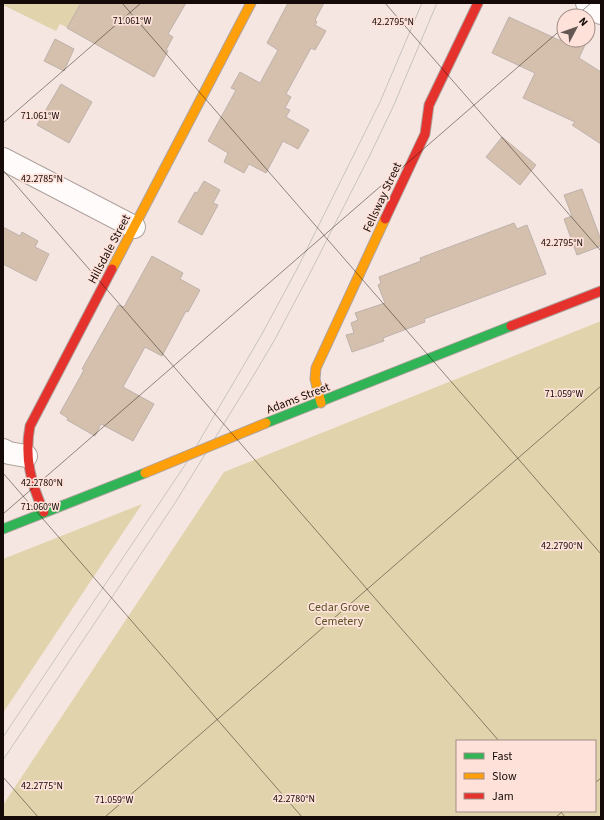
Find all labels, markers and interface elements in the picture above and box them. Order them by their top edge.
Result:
north arrow [556,8,596,48]
text: 71.061°W [113,14,151,28]
text: N [575,14,591,29]
text: 42.2795°N [372,15,414,29]
text: 71.061°W [21,109,59,123]
street label: Fellsway Street [359,159,406,235]
text: 42.2785°N [21,172,63,186]
street label: Hillsdale Street [84,212,135,287]
text: 42.2795°N [541,236,583,250]
street label: Adams Street [264,379,332,418]
text: 71.059°W [545,387,583,401]
text: 42.2780°N [21,476,63,490]
text: 71.060°W [21,500,59,514]
text: 42.2790°N [541,539,583,553]
park label: Cedar Grove Cemetery [308,599,370,630]
legend [456,740,596,812]
text: Fast [492,748,512,765]
text: Slow [492,768,517,785]
text: 42.2775°N [21,779,63,793]
text: Jam [492,788,514,805]
text: 42.2780°N [273,792,315,806]
text: 71.059°W [95,793,133,807]

